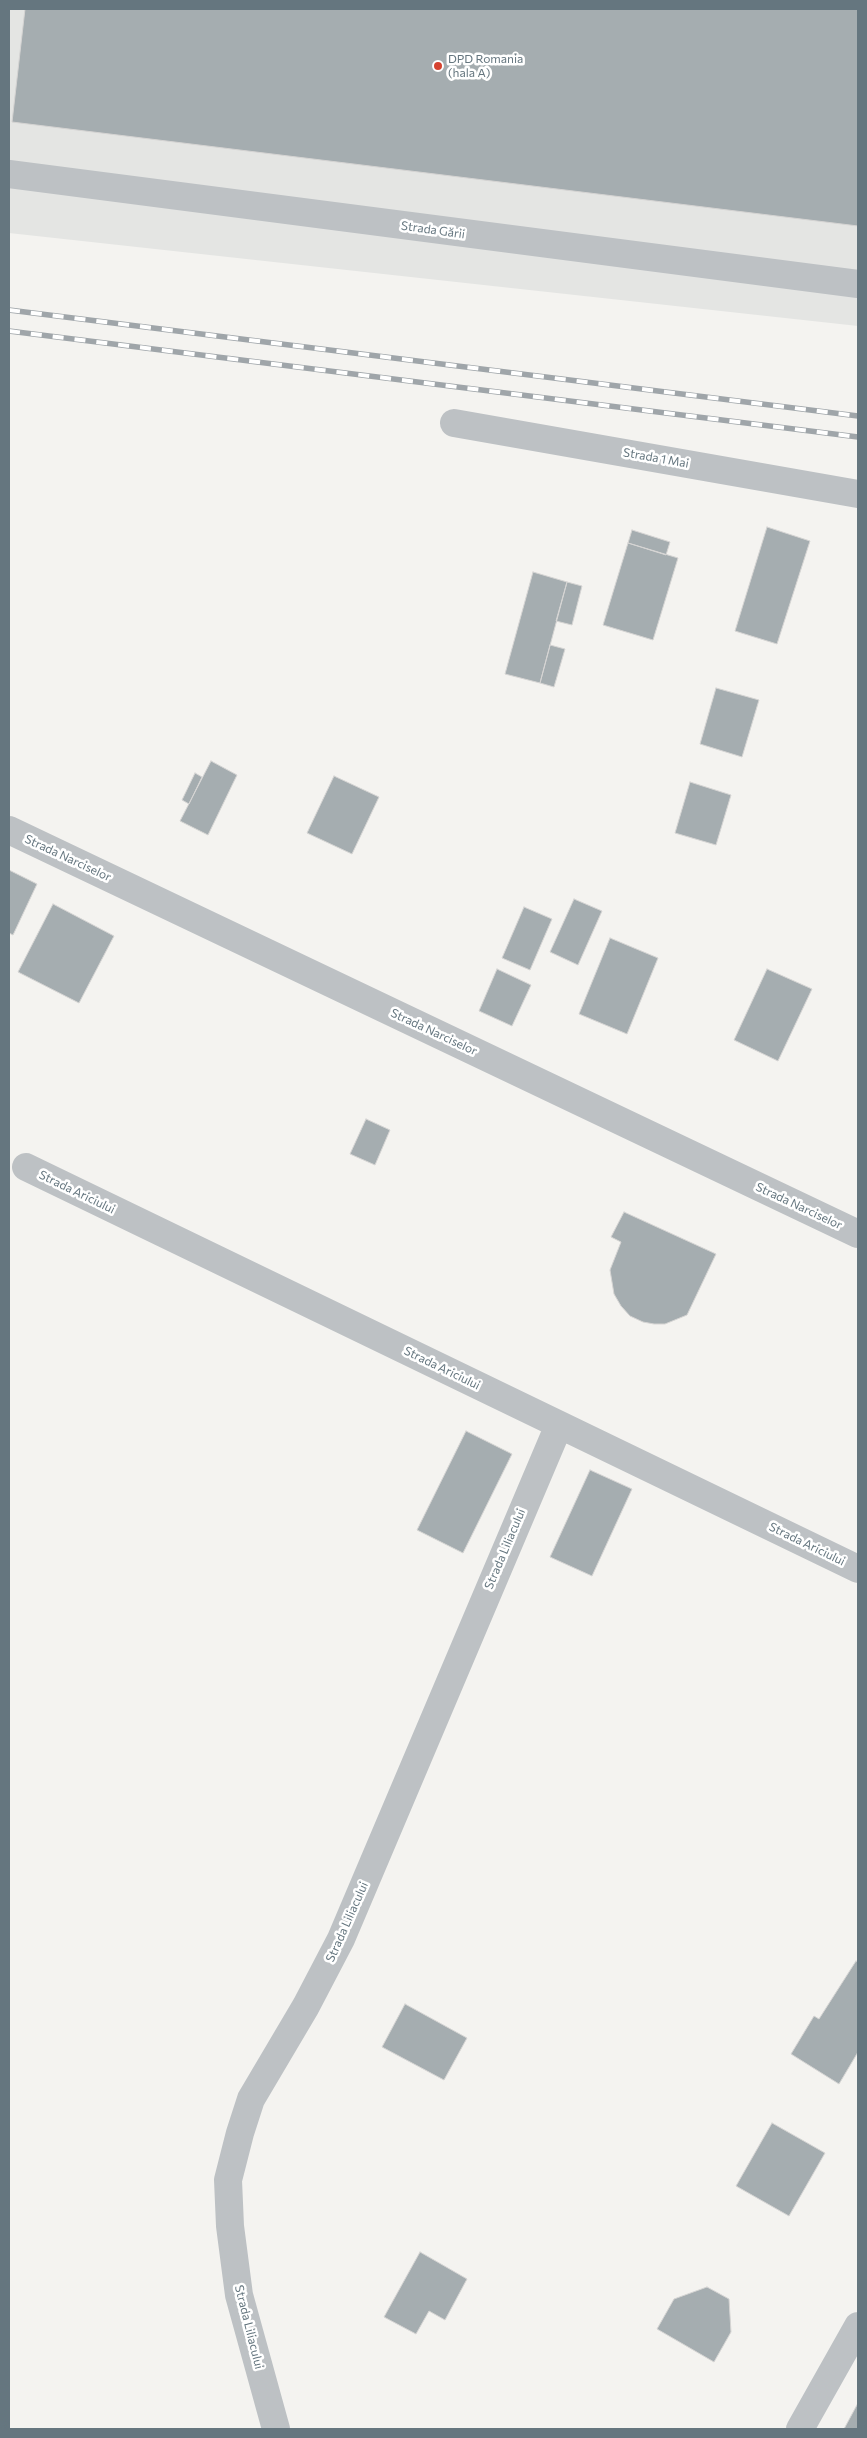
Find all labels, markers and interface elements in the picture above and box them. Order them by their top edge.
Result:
place label: DPD Romania (hala A) [448,52,523,80]
marker: DPD Romania (hala A) [432,60,444,72]
street label: Strada Gării [400,218,466,242]
street label: Strada 1 Mai [622,445,690,471]
street label: Strada Narciselor [22,832,114,884]
street label: Strada Narciselor [388,1006,480,1058]
street label: Strada Ariciului [37,1167,117,1217]
street label: Strada Narciselor [753,1180,845,1232]
street label: Strada Ariciului [402,1343,482,1393]
street label: Strada Liliacului [482,1507,528,1591]
street label: Strada Ariciului [767,1519,847,1569]
street label: Strada Liliacului [323,1880,371,1964]
street label: Strada Liliacului [232,2283,266,2371]

